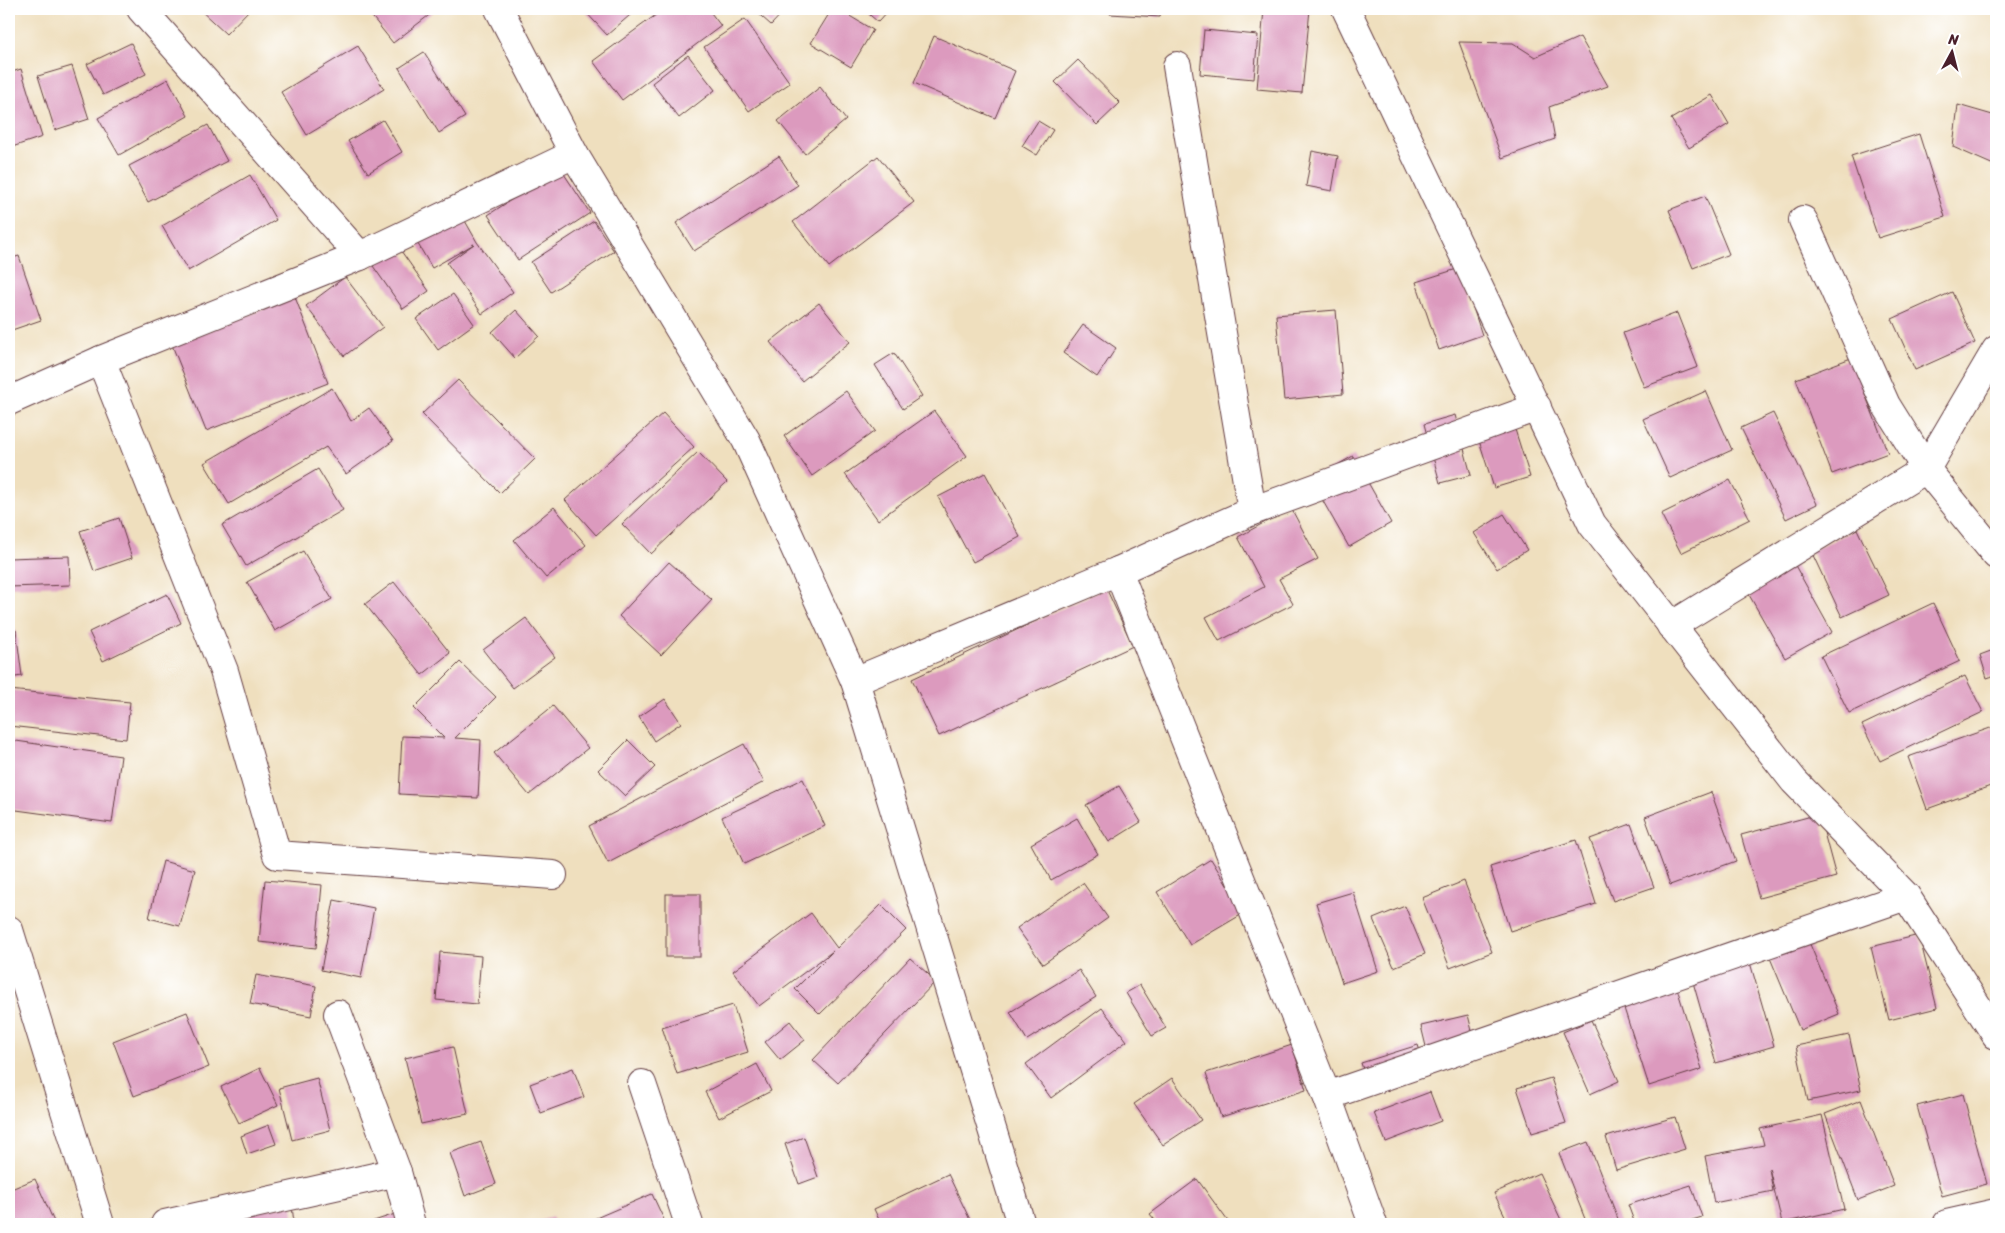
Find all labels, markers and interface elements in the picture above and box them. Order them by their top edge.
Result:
text: N [1946,26,1960,53]
north arrow [1928,28,1978,78]

